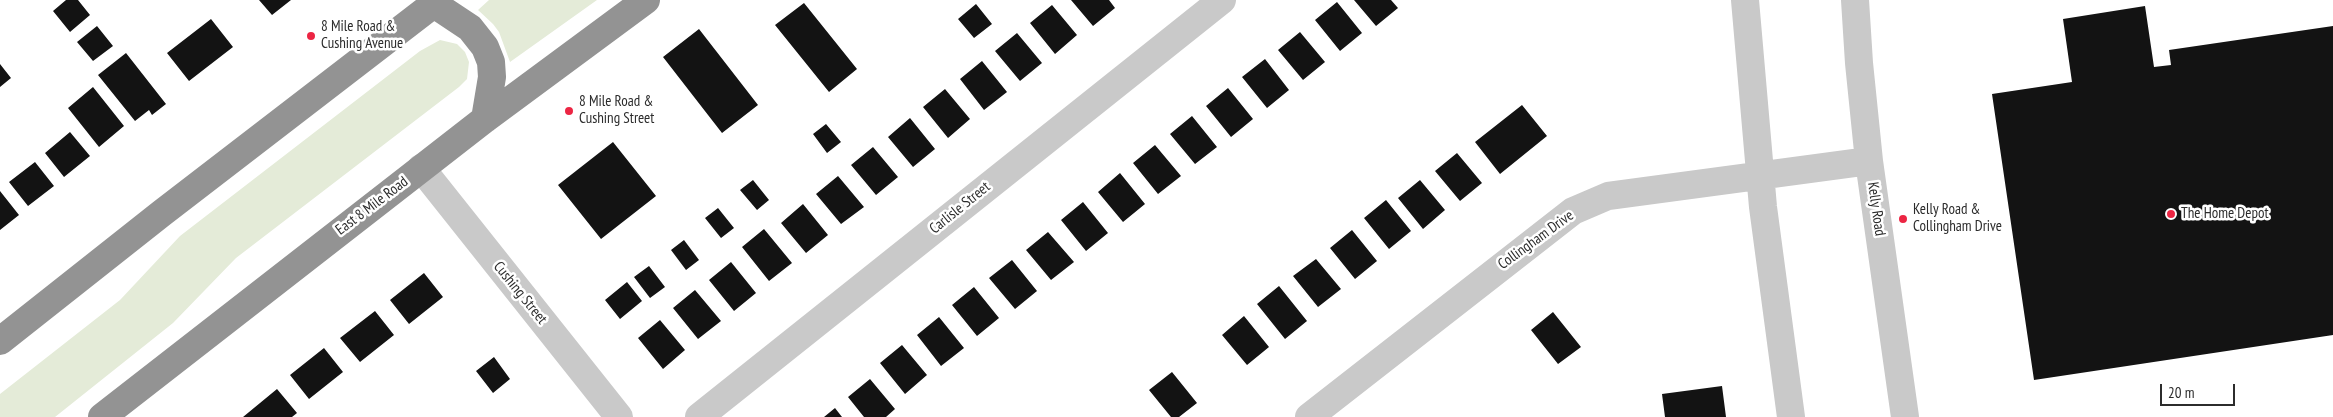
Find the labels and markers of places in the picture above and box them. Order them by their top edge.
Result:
place label: 8 Mile Road & Cushing Avenue [321,18,403,53]
marker: 8 Mile Road & Cushing Avenue [305,30,317,42]
place label: 8 Mile Road & Cushing Street [579,93,654,128]
marker: 8 Mile Road & Cushing Street [563,105,575,117]
place label: Kelly Road & Collingham Drive [1913,201,2002,236]
place label: The Home Depot [2181,205,2269,223]
marker: The Home Depot [2165,208,2177,220]
marker: Kelly Road & Collingham Drive [1897,213,1909,225]

